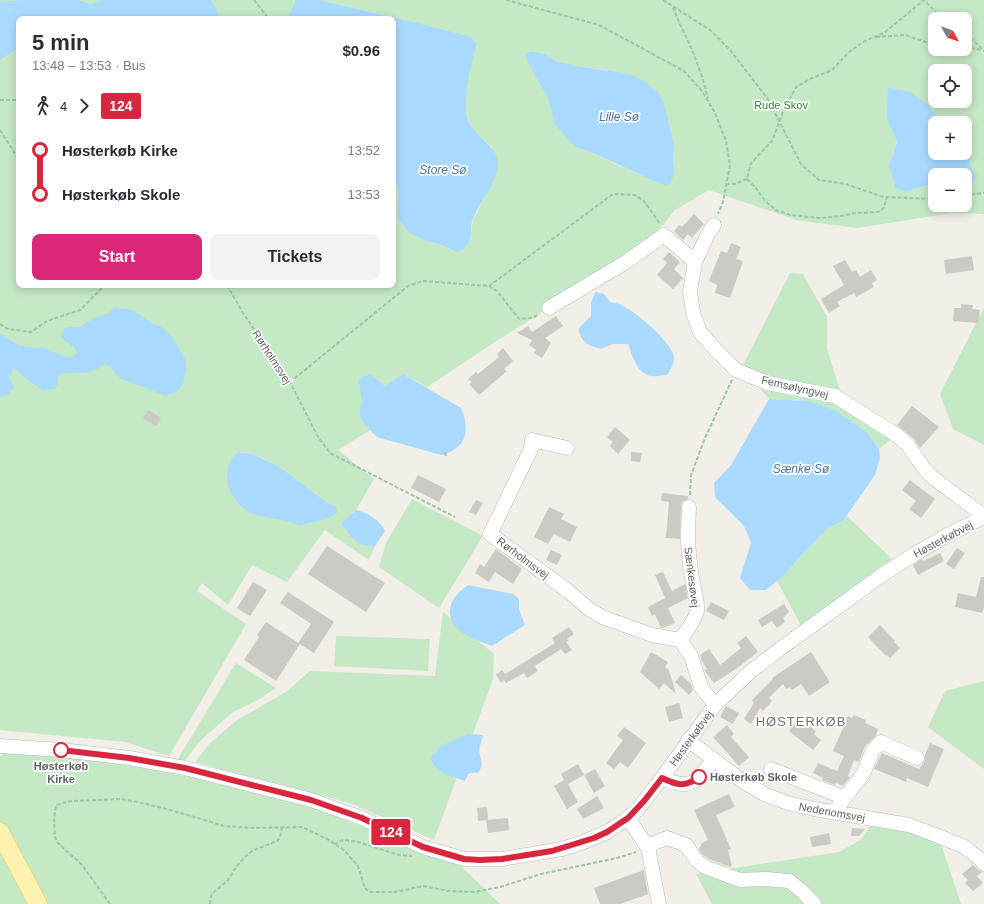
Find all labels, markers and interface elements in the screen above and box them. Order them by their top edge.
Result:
north arrow [928,12,972,56]
map controls [928,12,972,212]
text: 5 min [32,30,89,55]
text: $0.96 [342,42,380,59]
text: 13:48 – 13:53 · Bus [32,58,145,73]
button: locate [928,64,972,108]
icon: walk [32,95,54,117]
icon: forward [73,95,95,117]
text: 124 [109,98,133,114]
text: 4 [60,99,67,114]
park label: Rude Skov [754,99,808,111]
water label: Lille Sø [599,110,640,124]
button: + [928,116,972,160]
text: Høsterkøb Kirke [62,142,178,159]
text: 13:52 [347,143,380,158]
water label: Store Sø [419,163,467,177]
button: − [928,168,972,212]
text: Høsterkøb Skole [62,186,180,203]
text: 13:53 [347,187,380,202]
button: Start [32,234,202,280]
button: Tickets [210,234,380,280]
street label: Rørholmsvej [250,328,294,386]
street label: Femsølyngvej [760,373,830,401]
water label: Sænke Sø [773,462,830,476]
street label: Høsterkøbvej [911,518,975,560]
street label: Rørholmsvej [495,535,551,581]
street label: Sænkesøvej [682,546,702,608]
street label: Høsterkøbvej [667,708,715,768]
district label: HØSTERKØB [756,714,846,729]
marker: Høsterkøb Kirke [53,742,69,758]
place label: Høsterkøb Kirke [34,760,88,785]
marker: Høsterkøb Skole [691,769,707,785]
place label: Høsterkøb Skole [710,771,797,783]
street label: Nedenomsvej [798,800,866,824]
line badge: 124 [368,819,414,845]
text: 124 [379,824,403,840]

